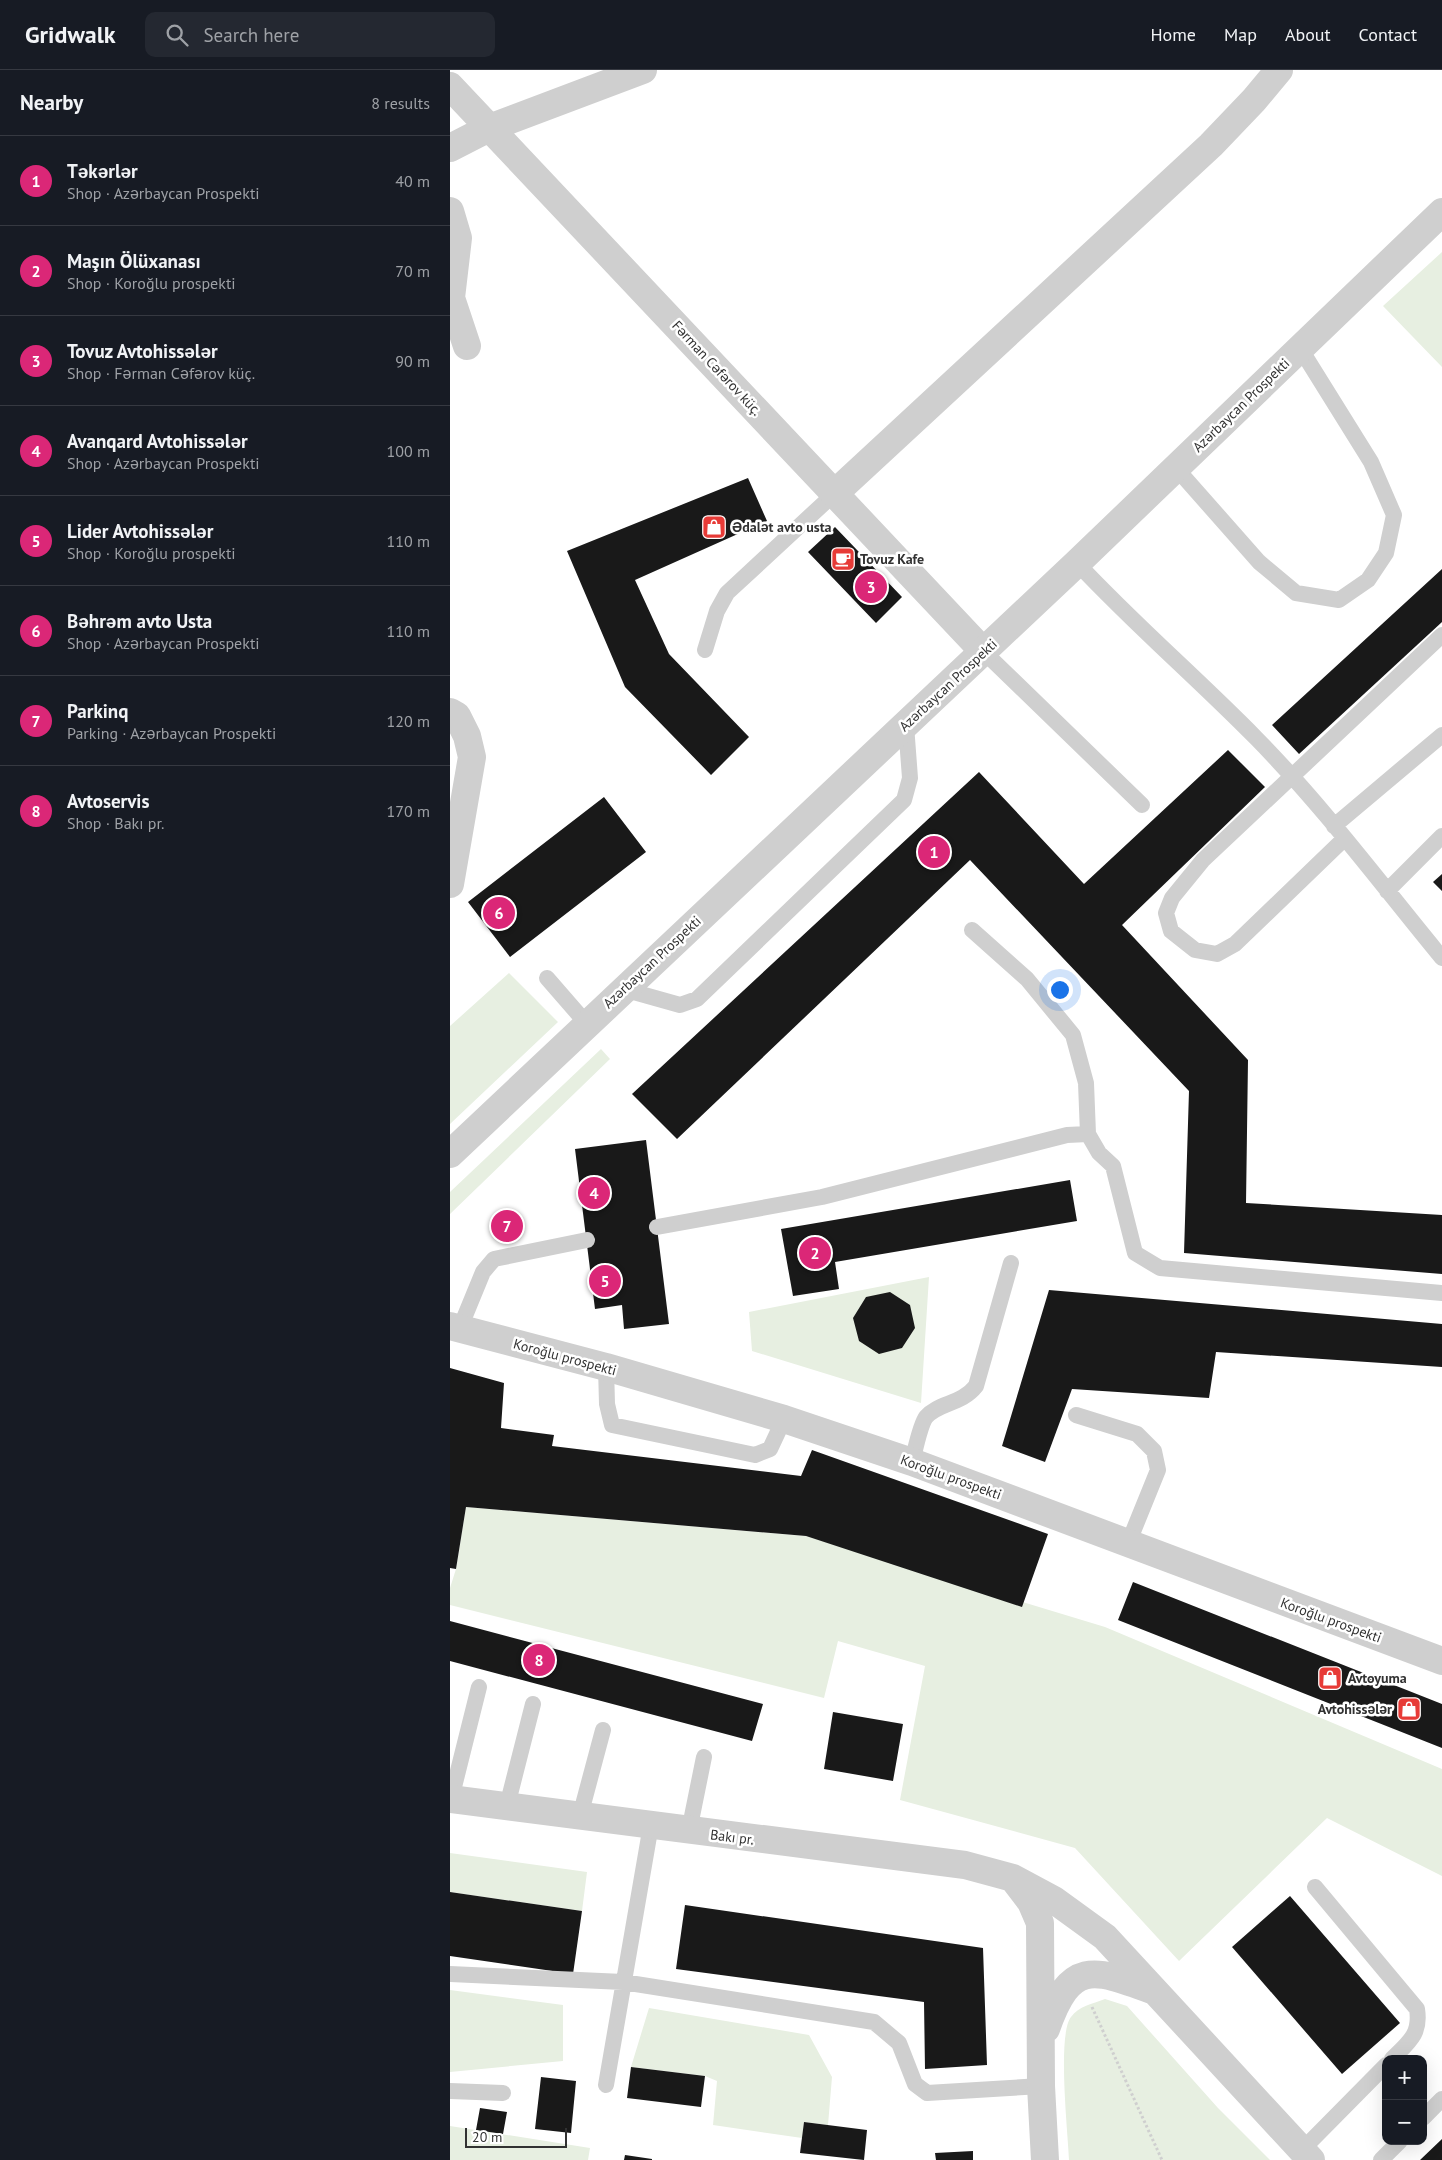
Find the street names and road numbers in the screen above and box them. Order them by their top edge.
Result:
street label: Fərman Cəfərov küç. [668,317,766,419]
street label: Azərbaycan Prospekti [1189,354,1293,456]
street label: Azərbaycan Prospekti [895,635,1001,735]
street label: Azərbaycan Prospekti [599,912,705,1012]
street label: Koroğlu prospekti [511,1335,619,1379]
street label: Koroğlu prospekti [898,1450,1004,1504]
street label: Koroğlu prospekti [1278,1593,1384,1647]
street label: Bakı pr. [709,1825,755,1849]

